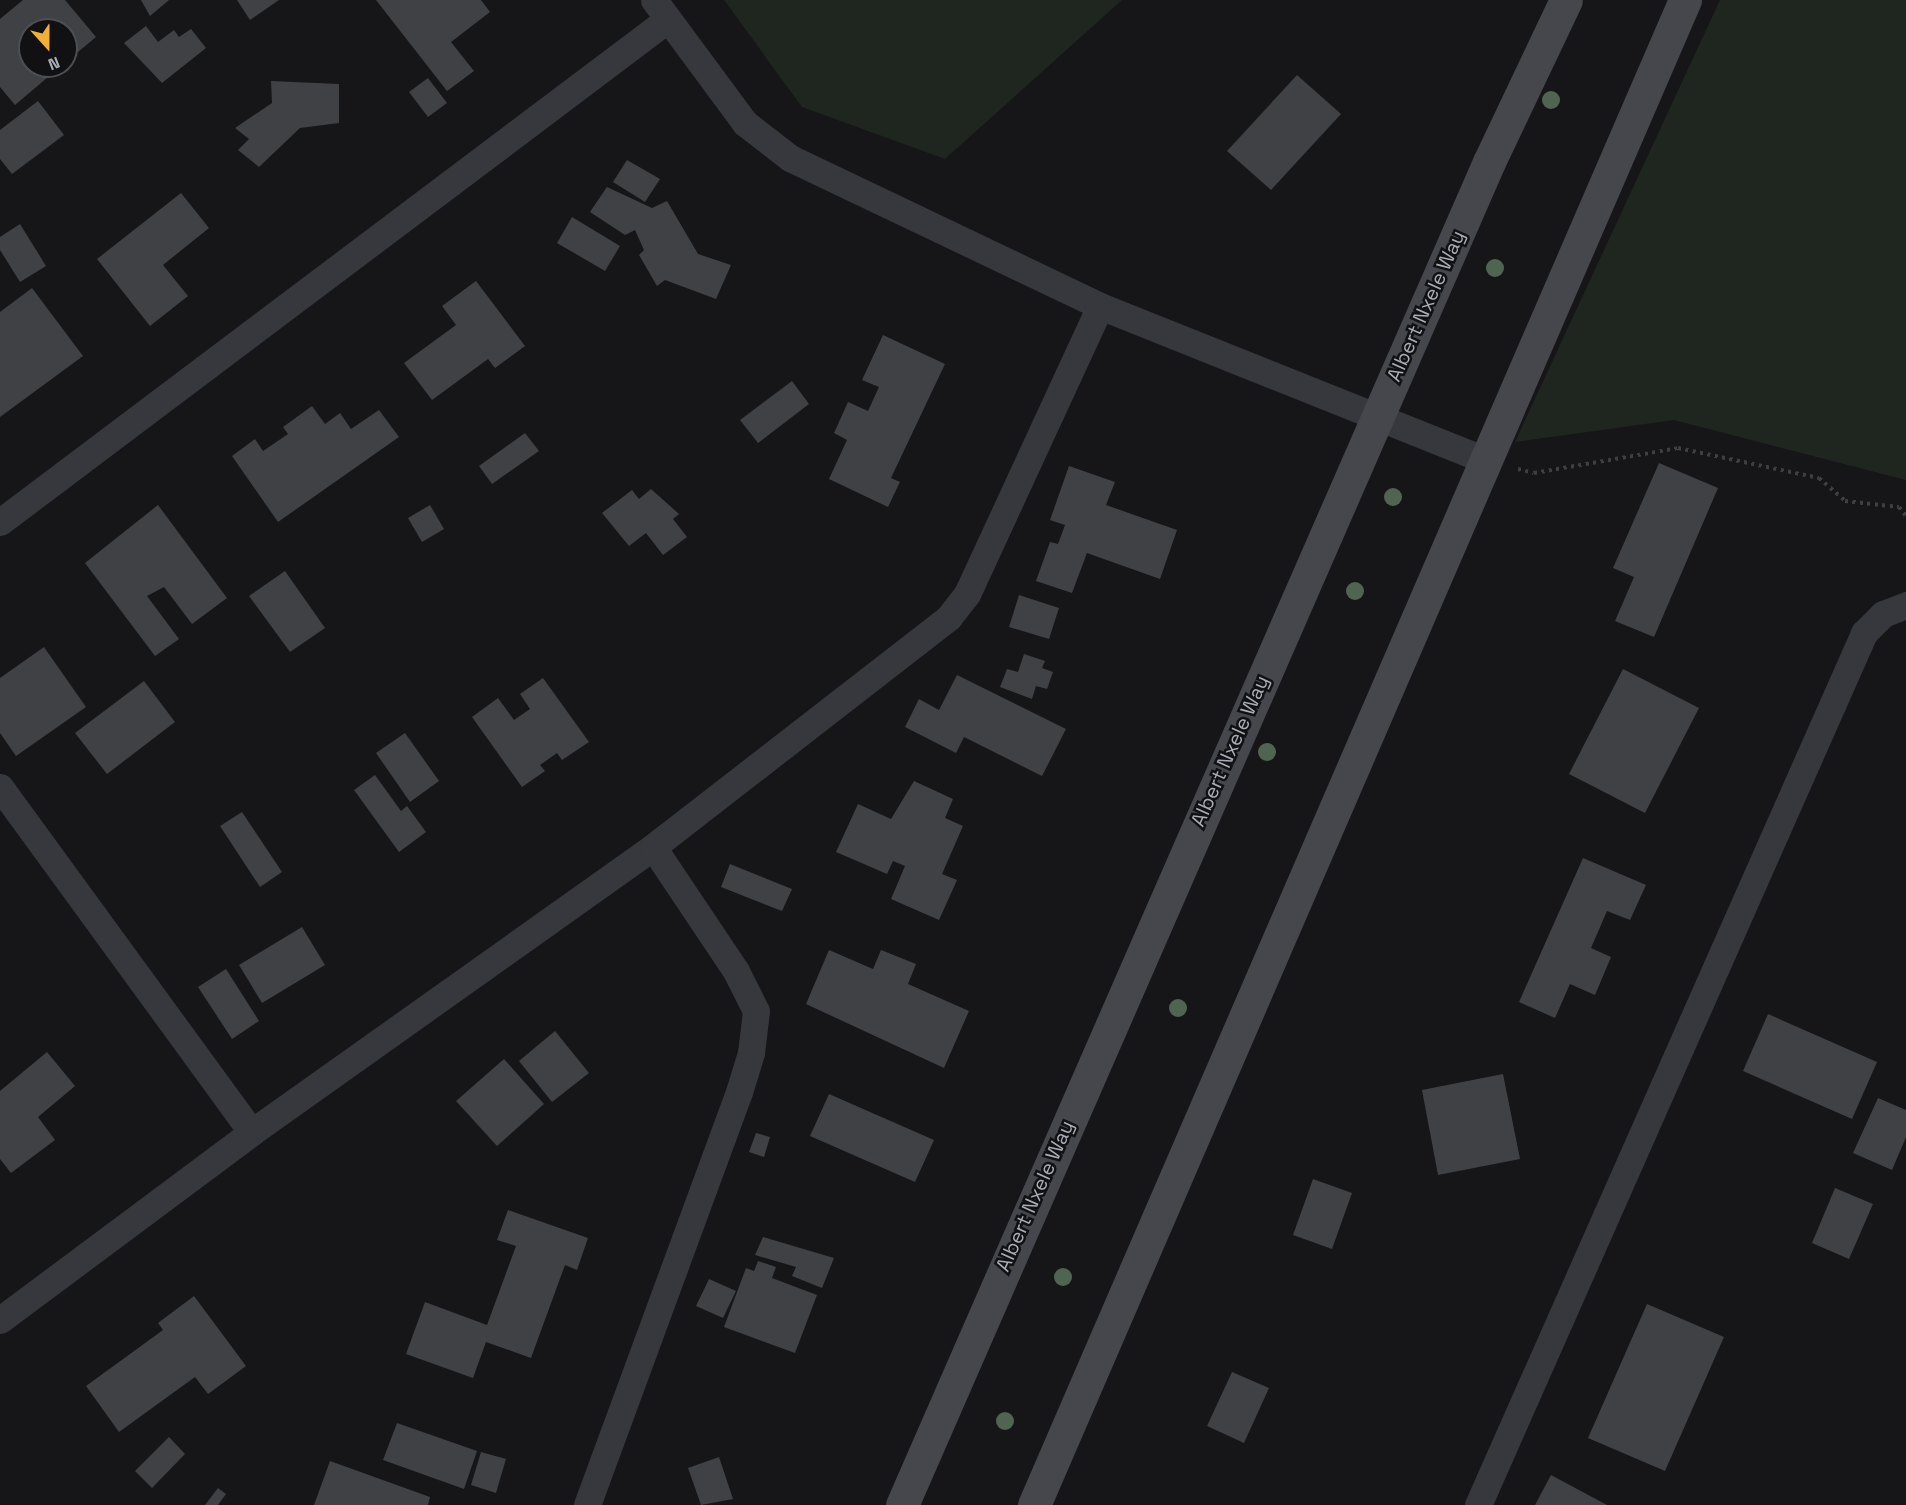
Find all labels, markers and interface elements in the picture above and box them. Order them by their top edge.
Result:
north arrow [18,18,78,78]
text: N [45,52,63,75]
street label: Albert Nxele Way [1382,227,1470,385]
street label: Albert Nxele Way [1186,672,1274,830]
street label: Albert Nxele Way [991,1117,1079,1275]

